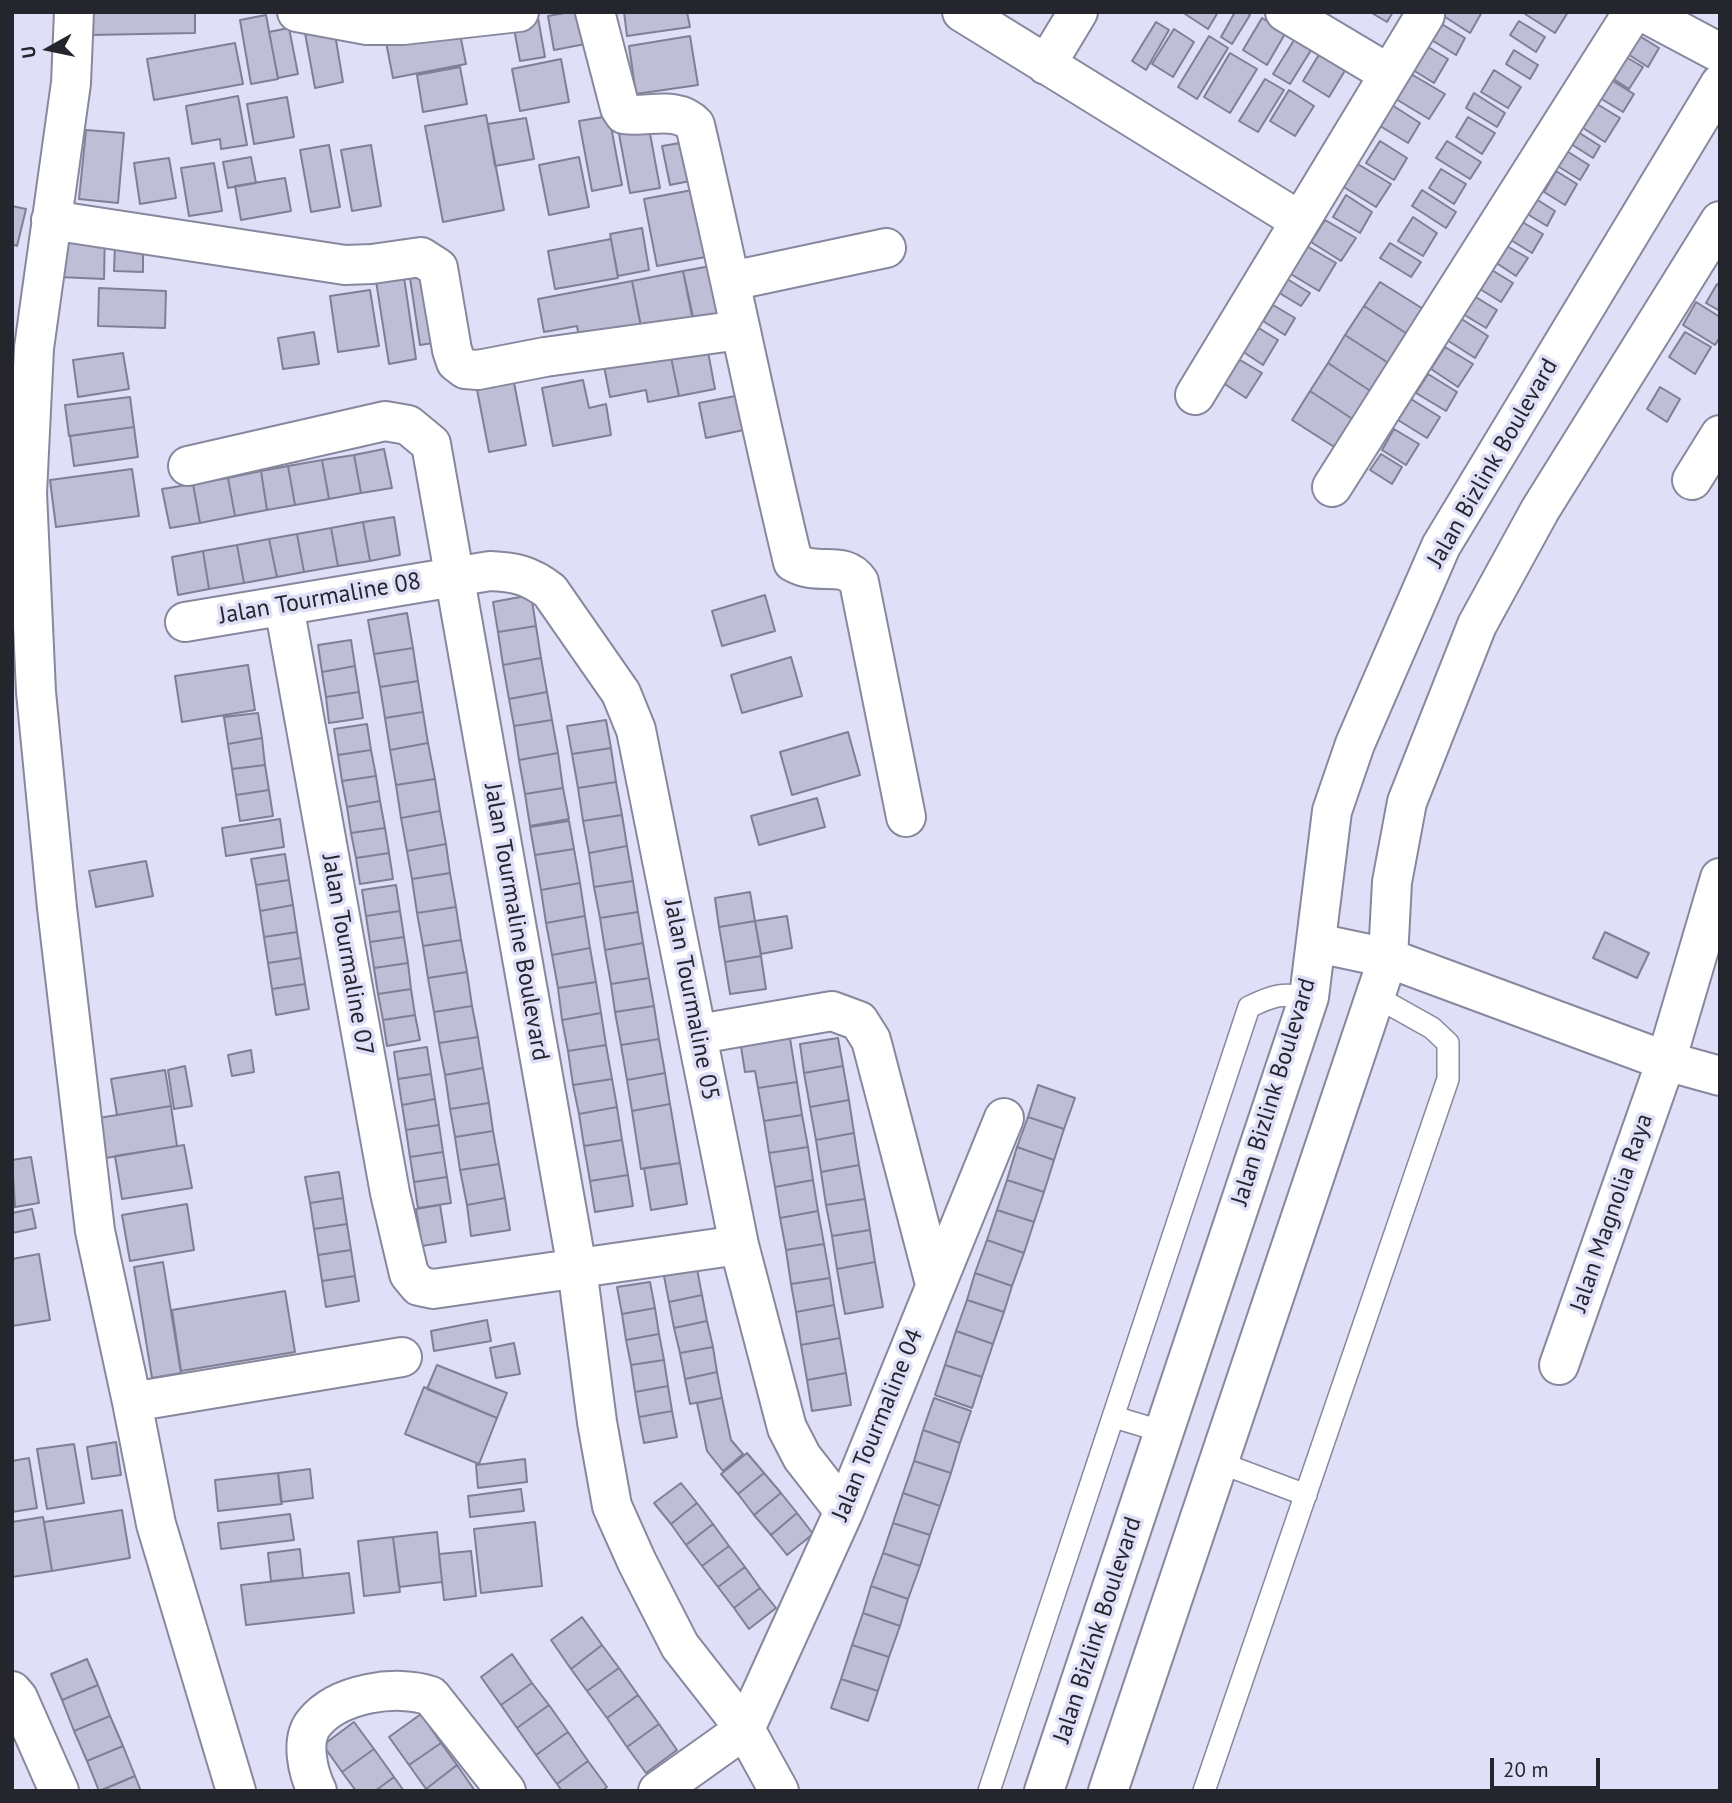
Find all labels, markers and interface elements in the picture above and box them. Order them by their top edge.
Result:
north arrow [14,14,84,84]
text: U [15,45,41,60]
street label: Jalan Bizlink Boulevard [1422,354,1564,572]
street label: Jalan Tourmaline 08 [217,567,423,631]
street label: Jalan Tourmaline Boulevard [477,781,555,1063]
street label: Jalan Tourmaline 07 [315,852,379,1058]
street label: Jalan Tourmaline 05 [657,897,725,1103]
street label: Jalan Bizlink Boulevard [1226,975,1322,1209]
street label: Jalan Magnolia Raya [1565,1110,1659,1316]
street label: Jalan Tourmaline 04 [826,1325,930,1525]
street label: Jalan Bizlink Boulevard [1048,1513,1148,1747]
scale bar [1494,1744,1604,1788]
text: 20 m [1503,1756,1549,1783]

